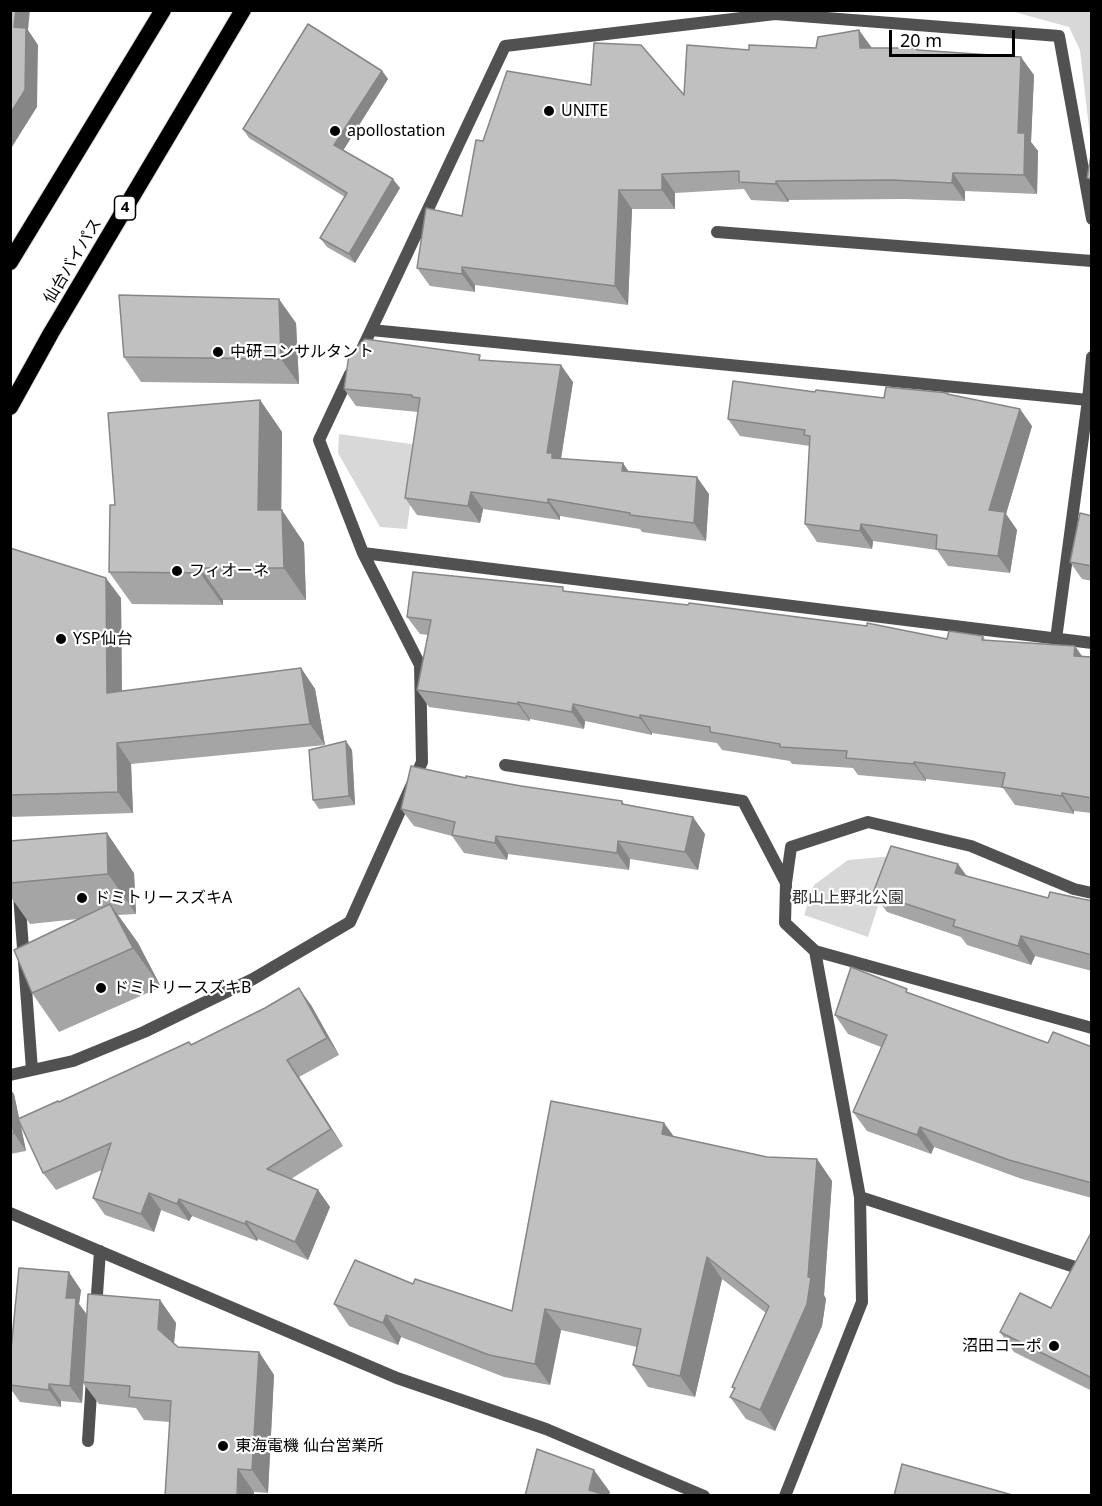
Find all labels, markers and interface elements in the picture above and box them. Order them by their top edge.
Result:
scale bar [892,18,1018,56]
text: 20 m [900,28,942,52]
place label: UNITE [561,101,608,121]
marker: UNITE [542,104,556,118]
place label: apollostation [347,121,445,141]
marker: apollostation [328,124,342,138]
road number: 4 [114,196,136,220]
street label: 仙台バイパス [40,215,106,307]
place label: 中研コンサルタント [230,342,374,362]
marker: 中研コンサルタント [211,345,225,359]
place label: フィオーネ [189,561,269,581]
marker: フィオーネ [170,564,184,578]
place label: YSP仙台 [73,629,133,649]
marker: YSP仙台 [54,632,68,646]
place label: ドミトリースズキA [94,888,232,908]
park label: 郡山上野北公園 [792,888,904,908]
marker: ドミトリースズキA [75,891,89,905]
place label: ドミトリースズキB [113,978,251,998]
marker: ドミトリースズキB [94,981,108,995]
place label: 沼田コーポ [962,1336,1042,1356]
marker: 沼田コーポ [1047,1339,1061,1353]
place label: 東海電機 仙台営業所 [235,1436,383,1456]
marker: 東海電機 仙台営業所 [216,1439,230,1453]

